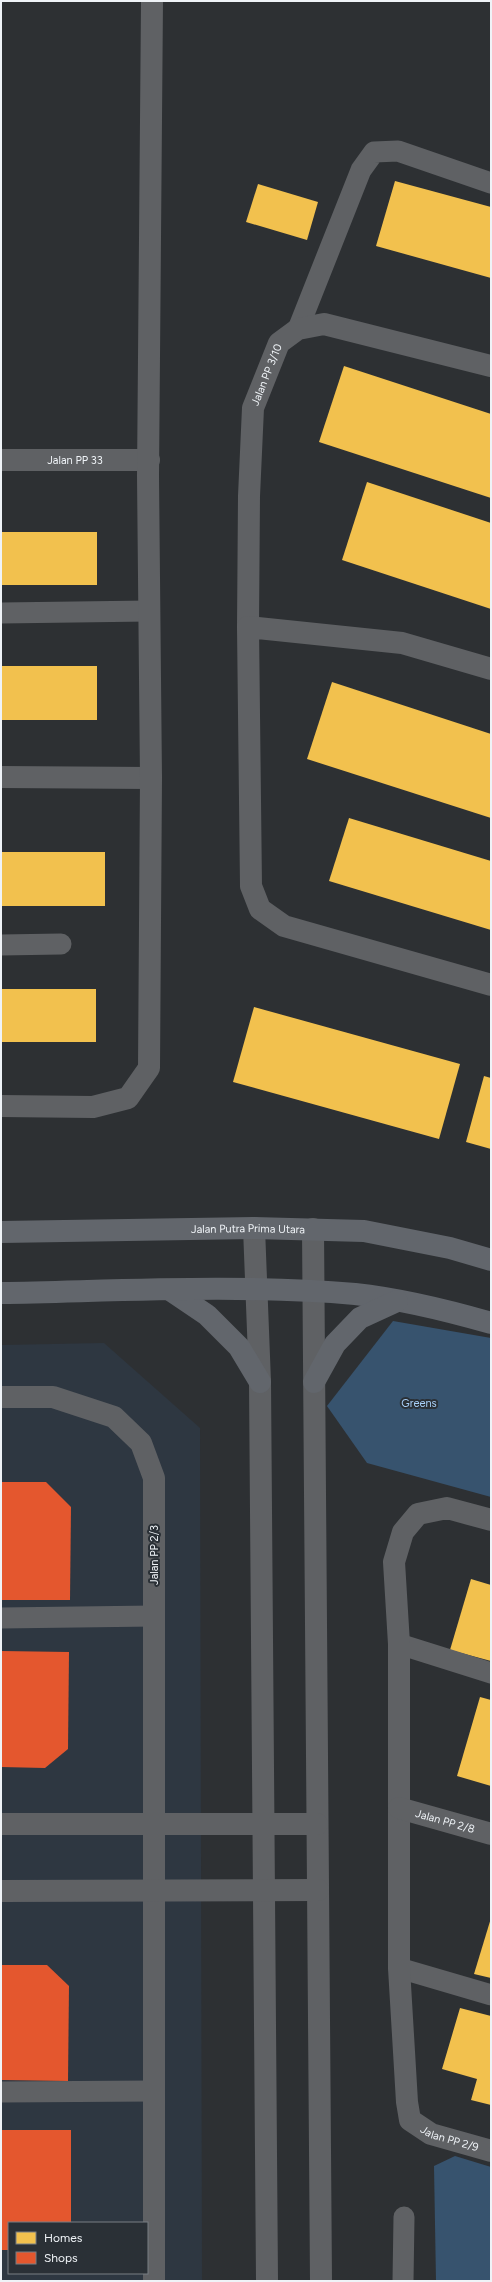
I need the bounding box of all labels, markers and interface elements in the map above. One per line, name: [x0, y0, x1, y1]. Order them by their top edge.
street label: Jalan PP 3/10: [249, 342, 285, 408]
street label: Jalan PP 33: [47, 454, 103, 467]
street label: Jalan Putra Prima Utara: [191, 1222, 305, 1236]
park label: Greens: [401, 1397, 437, 1410]
street label: Jalan PP 2/3: [148, 1525, 161, 1585]
street label: Jalan PP 2/8: [414, 1807, 476, 1836]
street label: Jalan PP 2/9: [418, 2123, 480, 2154]
legend: [8, 2222, 148, 2274]
text: Homes: [44, 2231, 83, 2245]
text: Shops: [44, 2251, 78, 2265]

